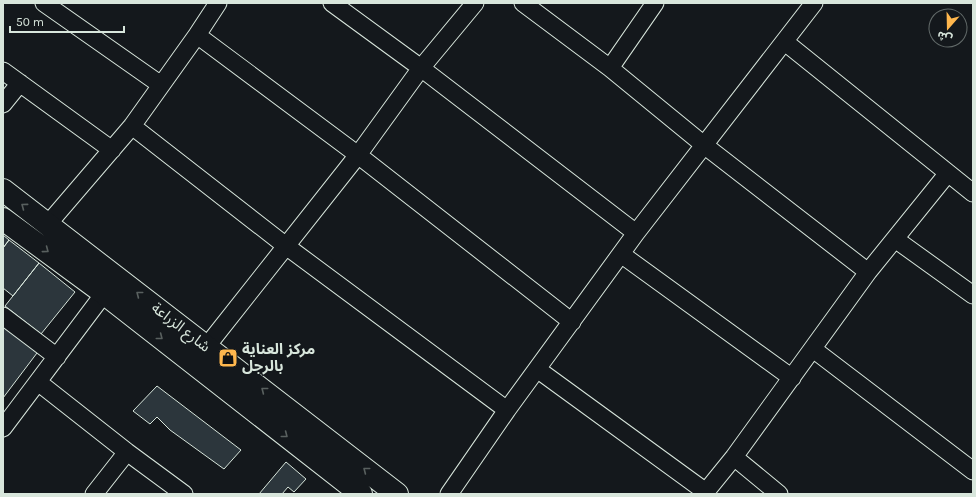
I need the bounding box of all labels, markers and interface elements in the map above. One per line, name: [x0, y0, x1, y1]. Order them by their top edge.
scale bar: [10, 8, 124, 34]
north arrow: [928, 8, 968, 48]
text: 50 m: [16, 15, 44, 29]
text: ش: [935, 28, 954, 46]
one-way arrow: [22, 204, 29, 211]
one-way arrow: [41, 246, 48, 253]
one-way arrow: [136, 291, 143, 298]
street label: شارع الزراعة: [146, 298, 214, 358]
one-way arrow: [156, 333, 163, 340]
place label: مركز العناية بالرجل: [242, 340, 315, 375]
shop icon: مركز العناية بالرجل: [217, 347, 239, 369]
one-way arrow: [261, 388, 268, 395]
one-way arrow: [280, 430, 287, 437]
one-way arrow: [364, 468, 371, 475]

